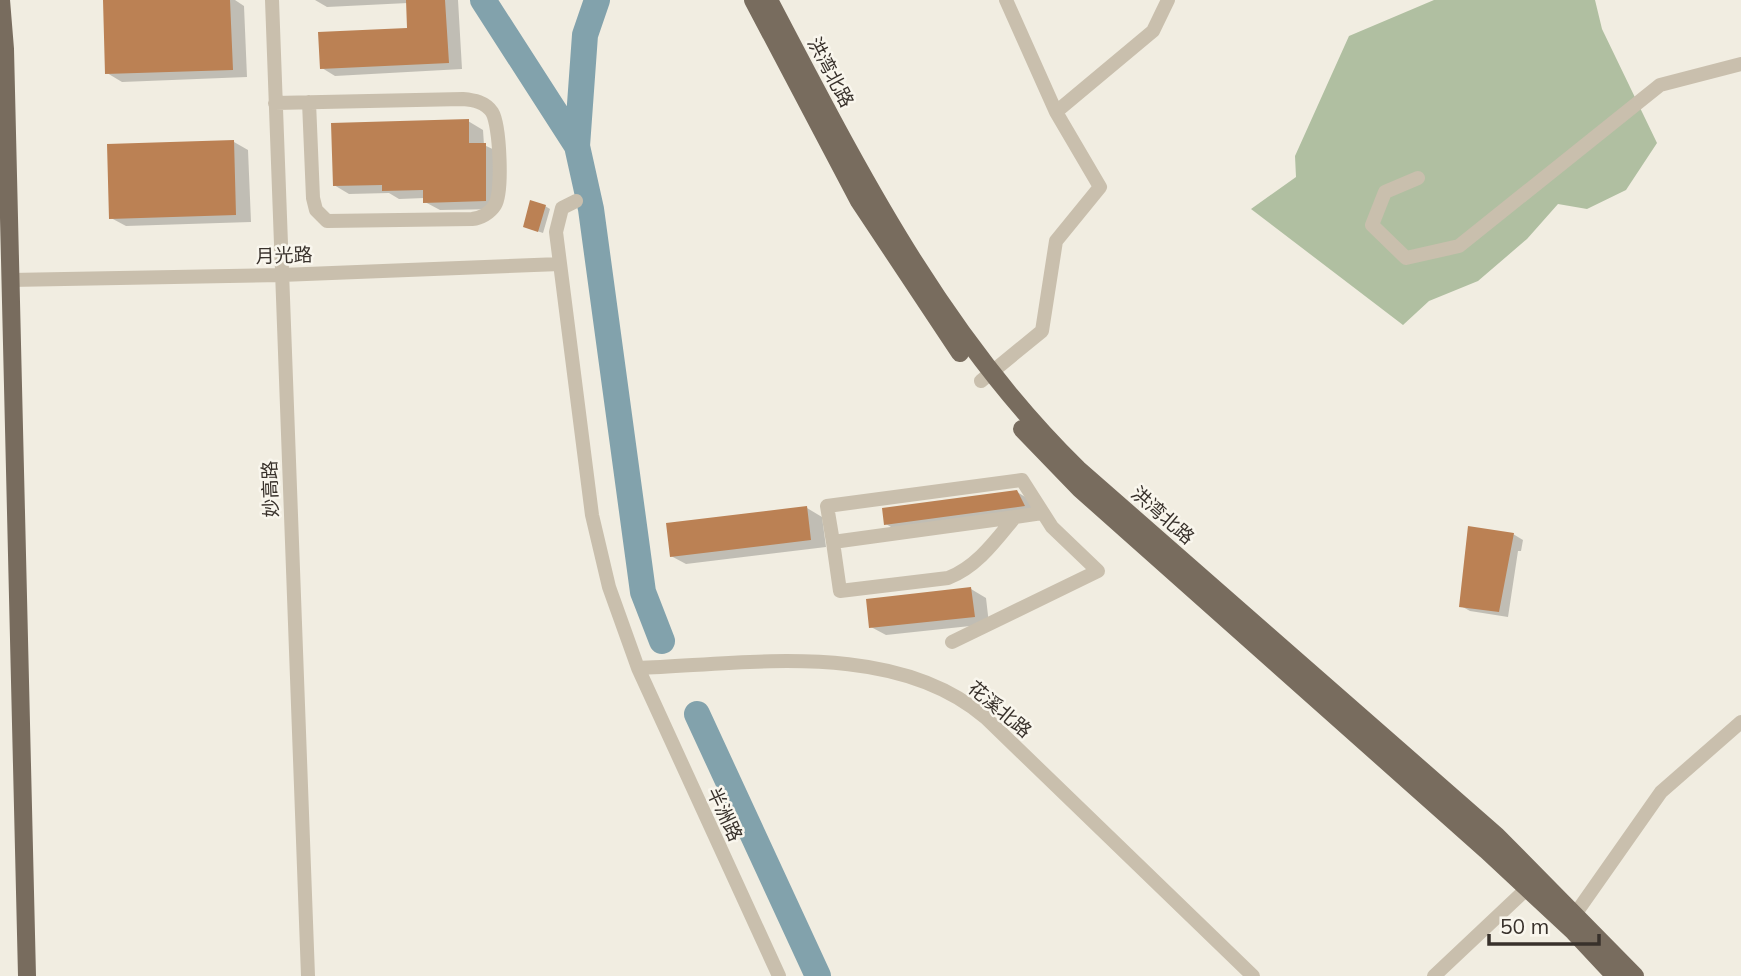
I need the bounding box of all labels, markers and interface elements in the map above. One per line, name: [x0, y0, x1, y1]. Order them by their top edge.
street label: 洪湾北路: [803, 33, 859, 111]
street label: 月光路: [255, 242, 313, 268]
street label: 妙高路: [257, 460, 283, 518]
street label: 洪湾北路: [1126, 481, 1200, 549]
street label: 花溪北路: [963, 675, 1037, 743]
street label: 半洲路: [702, 783, 748, 845]
scale bar: [1489, 902, 1599, 946]
text: 50 m: [1500, 913, 1549, 939]

